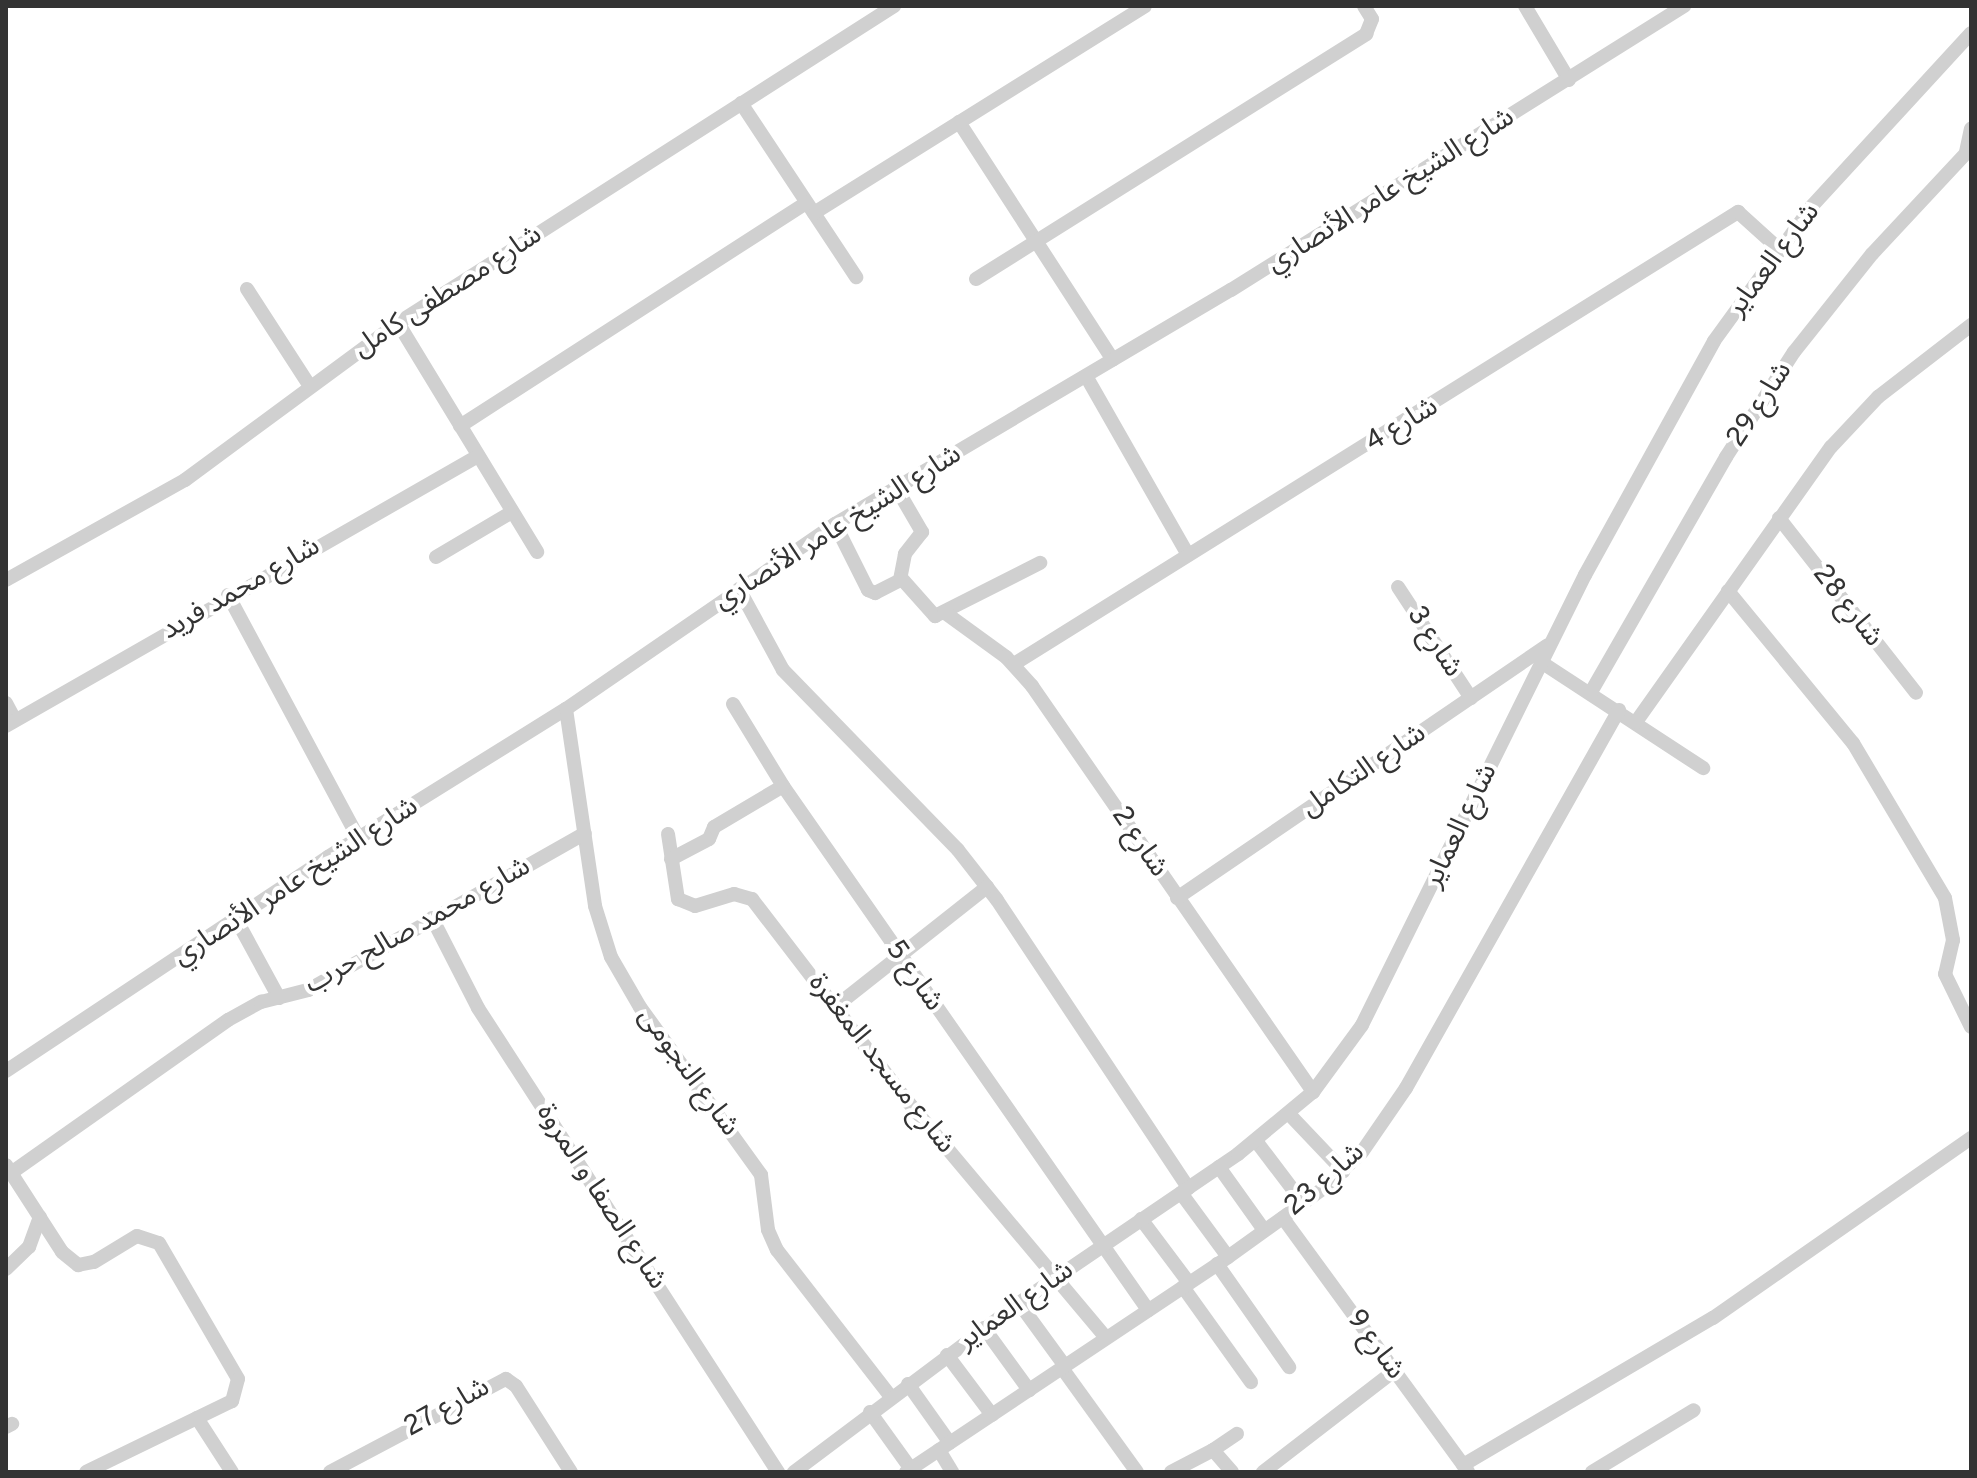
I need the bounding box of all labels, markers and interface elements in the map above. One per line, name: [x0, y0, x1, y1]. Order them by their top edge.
street label: شارع الشيخ عامر الأنصاري: [1261, 101, 1521, 281]
street label: شارع العماير: [1720, 197, 1828, 323]
street label: شارع مصطفى كامل: [347, 218, 549, 366]
street label: شارع 29: [1720, 356, 1800, 454]
street label: شارع 4: [1360, 390, 1444, 460]
street label: شارع الشيخ عامر الأنصاري: [708, 438, 968, 618]
street label: شارع محمد فريد: [156, 530, 326, 648]
street label: شارع 28: [1804, 558, 1890, 654]
street label: شارع 3: [1399, 600, 1469, 684]
street label: شارع التكامل: [1295, 717, 1433, 825]
street label: شارع العماير: [1417, 759, 1505, 893]
street label: شارع الشيخ عامر الأنصاري: [167, 790, 425, 974]
street label: شارع 2: [1103, 800, 1175, 884]
street label: شارع محمد صالح حرب: [300, 850, 536, 1002]
street label: شارع 5: [878, 934, 950, 1018]
street label: شارع مسجد المغفرة: [800, 967, 962, 1161]
street label: شارع النجومى: [630, 1001, 746, 1143]
street label: شارع الصفا و المروة: [529, 1098, 673, 1296]
street label: شارع 23: [1278, 1136, 1372, 1224]
street label: شارع العماير: [952, 1254, 1080, 1358]
street label: شارع 9: [1339, 1304, 1411, 1386]
street label: شارع 27: [398, 1371, 496, 1445]

